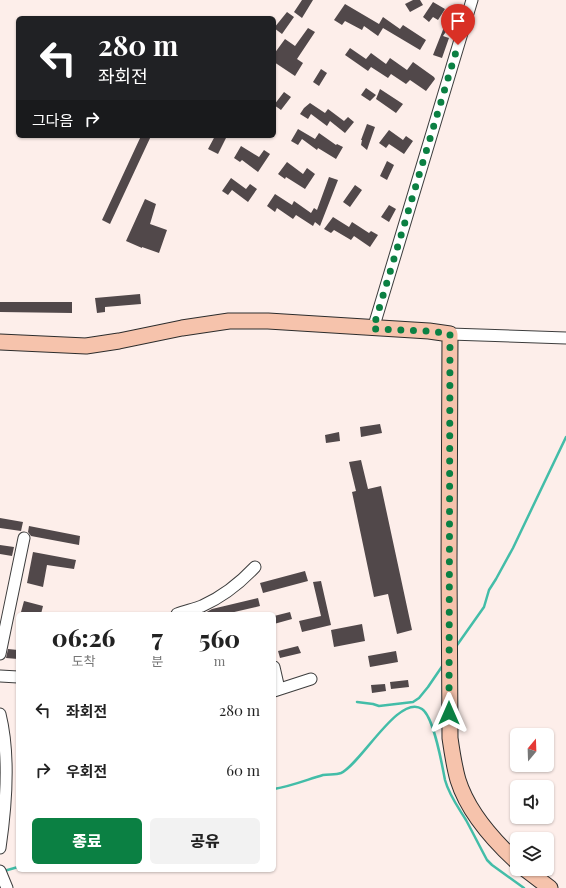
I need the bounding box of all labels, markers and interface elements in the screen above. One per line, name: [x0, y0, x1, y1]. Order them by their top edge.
pin: [441, 4, 475, 45]
icon: arrive: [447, 10, 469, 32]
text: 280 m: [98, 26, 178, 63]
icon: left: [32, 32, 84, 84]
text: 좌회전: [98, 64, 148, 88]
icon: right: [81, 108, 103, 130]
text: 그다음: [32, 110, 73, 130]
text: 06:26: [52, 621, 115, 653]
text: 7: [152, 621, 163, 653]
text: 560: [199, 622, 240, 654]
text: 도착: [72, 652, 96, 669]
text: 분: [151, 652, 163, 669]
text: m: [214, 652, 225, 669]
position arrow: [428, 692, 470, 734]
icon: left: [32, 699, 54, 721]
text: 280 m: [219, 700, 260, 720]
text: 좌회전: [66, 701, 107, 721]
north arrow: [510, 728, 554, 772]
map controls: [510, 728, 554, 876]
icon: right: [32, 759, 54, 781]
text: 60 m: [226, 760, 260, 780]
text: 우회전: [66, 761, 107, 781]
button: sound: [510, 780, 554, 824]
button: 종료: [32, 818, 142, 864]
button: 공유: [150, 818, 260, 864]
button: layers: [510, 832, 554, 876]

